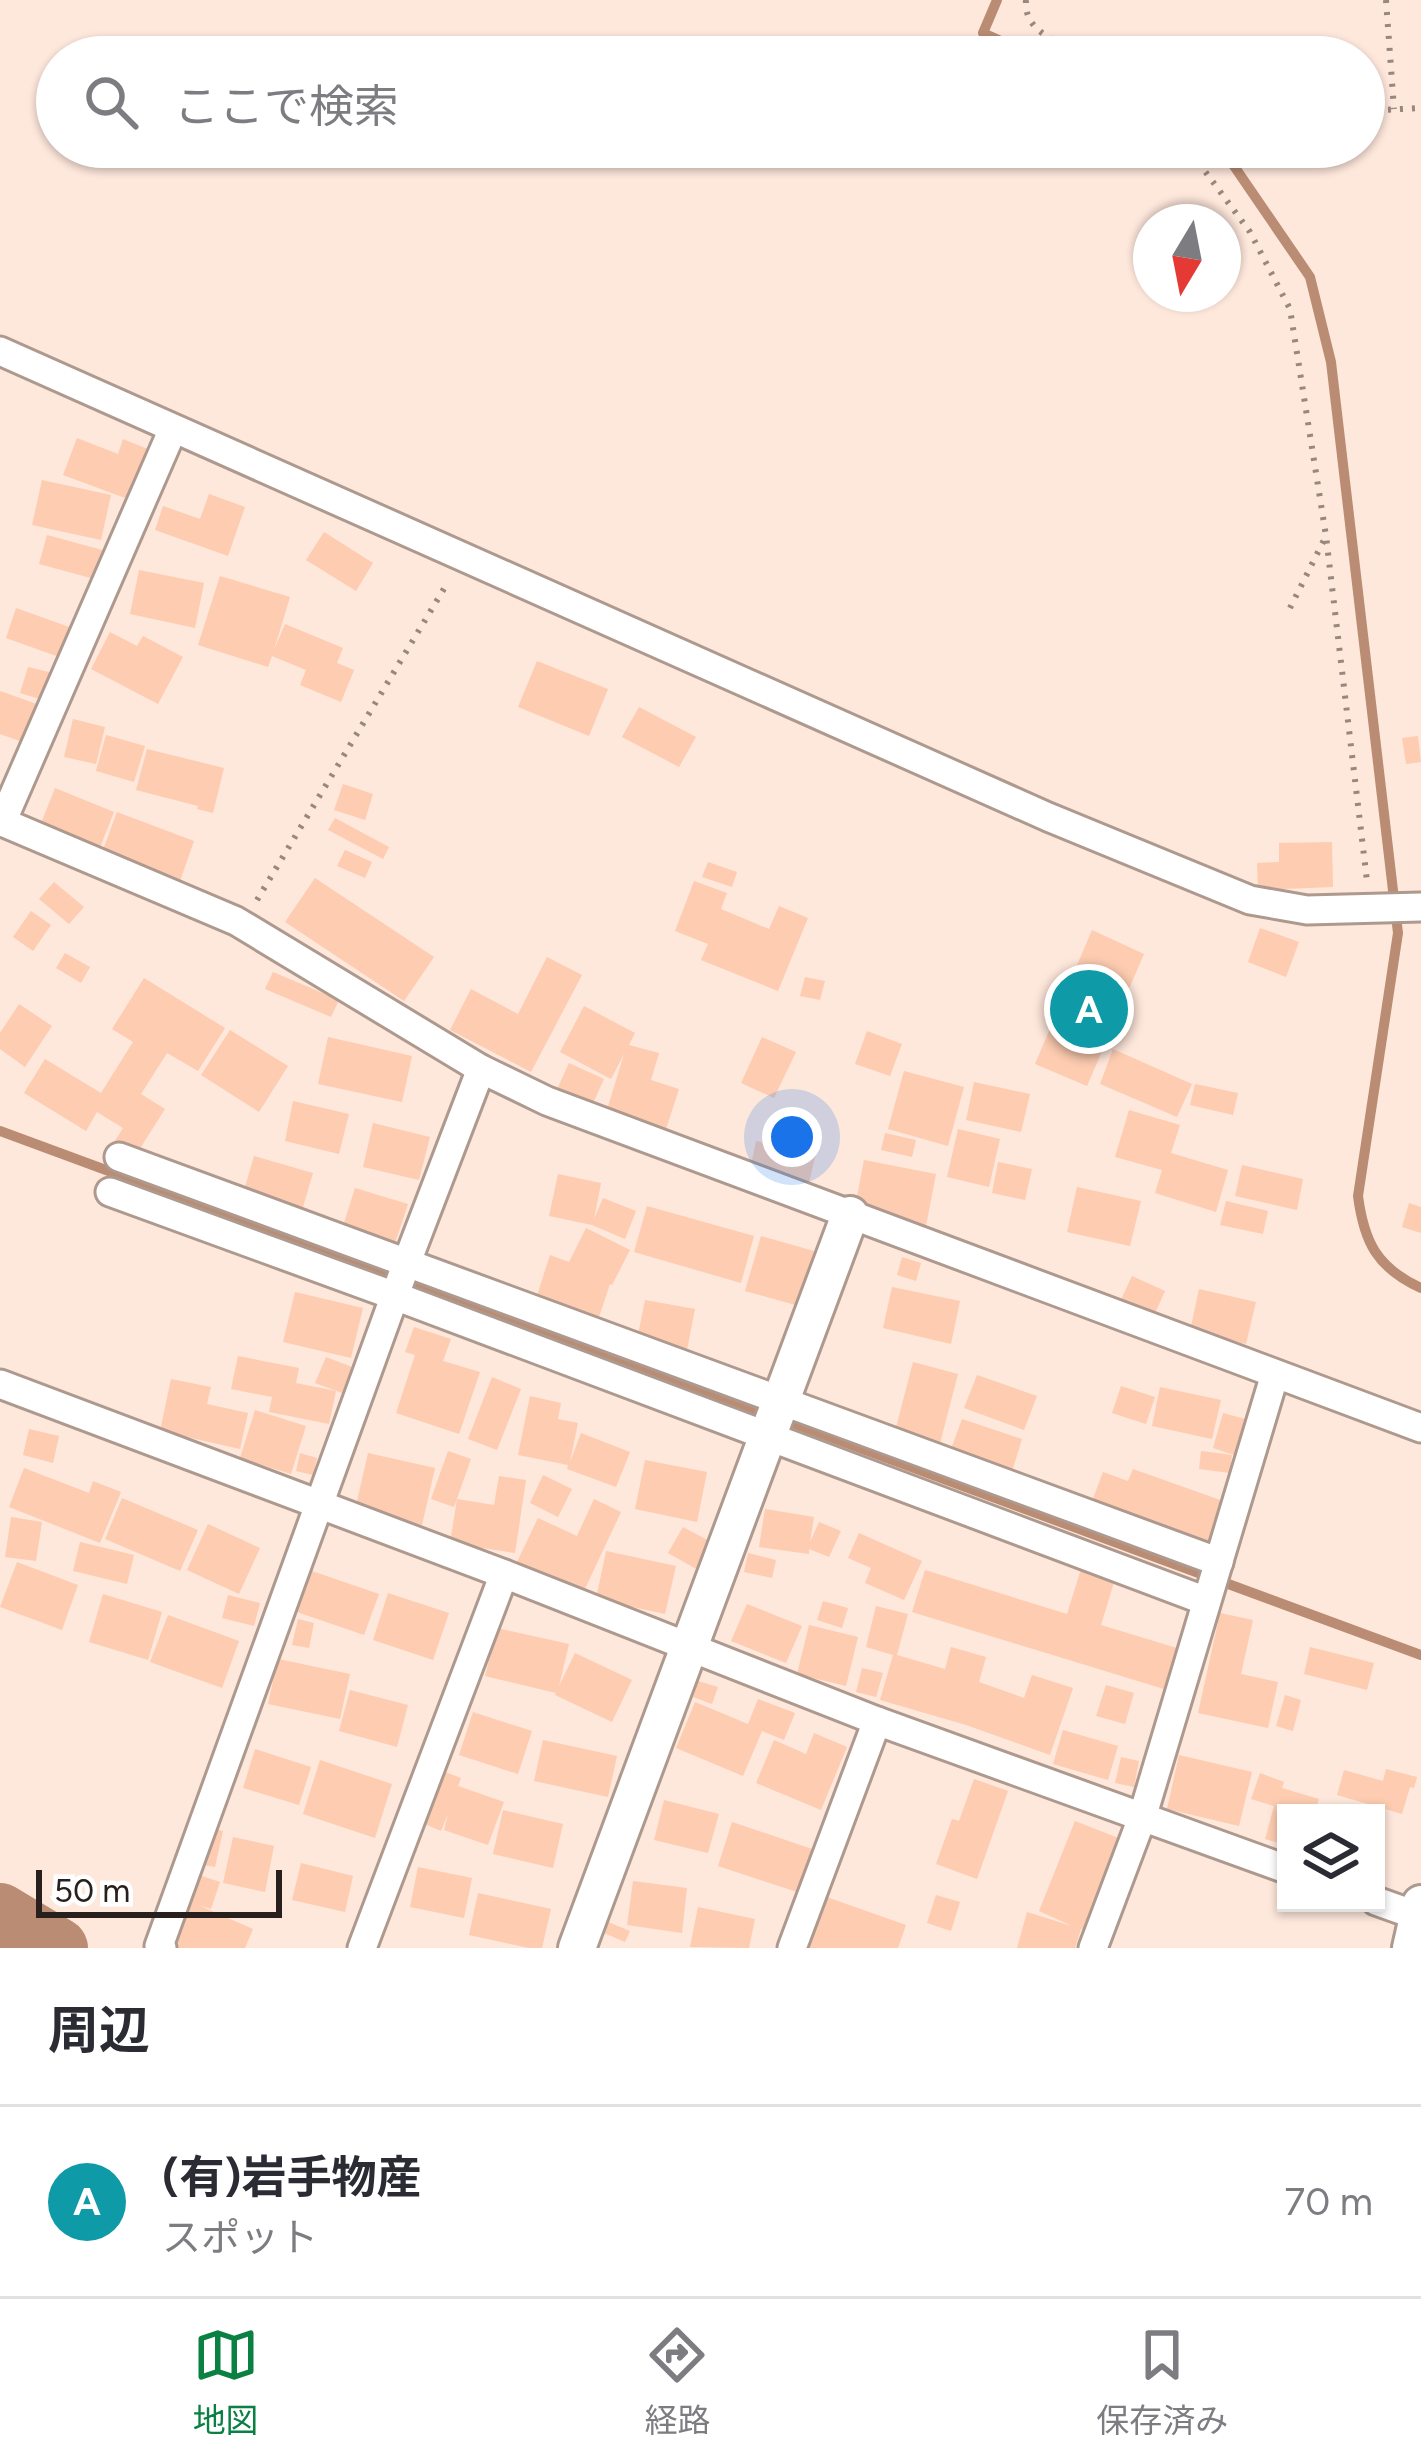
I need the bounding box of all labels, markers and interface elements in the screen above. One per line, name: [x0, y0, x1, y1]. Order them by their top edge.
search box: [36, 36, 1385, 168]
icon: search: [78, 69, 144, 135]
text: ここで検索: [174, 79, 399, 133]
north arrow: [1133, 204, 1241, 312]
pin: A: [1050, 964, 1128, 1054]
your location: [762, 1107, 822, 1167]
map controls: [1277, 1804, 1385, 1912]
button: layers: [1277, 1804, 1385, 1912]
scale bar: [36, 1864, 282, 1917]
text: 50 m: [54, 1871, 130, 1910]
text: 周辺: [48, 2000, 150, 2061]
text: (有)岩手物産: [162, 2150, 421, 2204]
text: A: [73, 2178, 101, 2225]
text: 70 m: [1284, 2178, 1373, 2225]
text: スポット: [162, 2214, 318, 2261]
tab: 地図: [193, 2322, 259, 2442]
tab: 経路: [644, 2322, 710, 2442]
tab: 保存済み: [1096, 2322, 1228, 2442]

